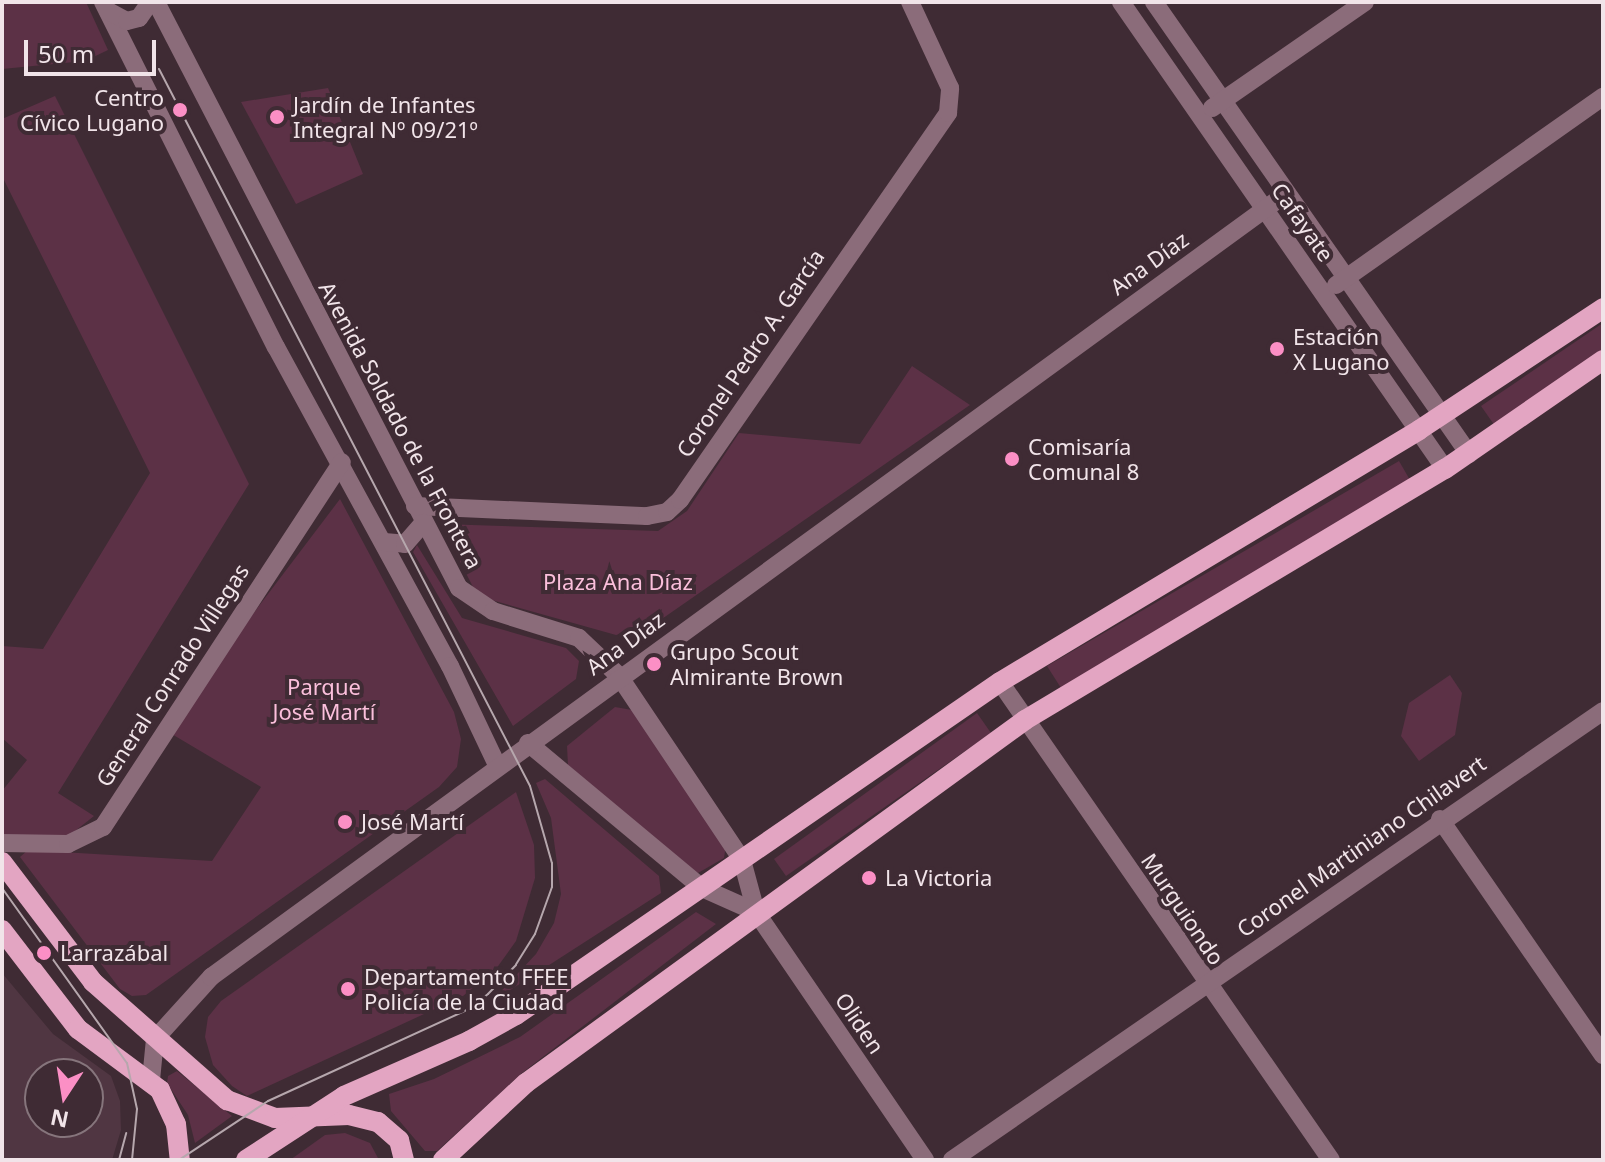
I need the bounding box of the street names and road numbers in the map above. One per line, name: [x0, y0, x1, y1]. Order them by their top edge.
street label: Cafayate: [1266, 178, 1340, 266]
street label: Ana Díaz: [1105, 226, 1193, 300]
street label: Coronel Pedro A. García: [671, 244, 829, 462]
street label: Avenida Soldado de la Frontera: [314, 277, 488, 573]
street label: General Conrado Villegas: [90, 559, 254, 791]
street label: Ana Díaz: [581, 606, 669, 680]
street label: Coronel Martiniano Chilavert: [1232, 750, 1490, 942]
street label: Murguiondo: [1136, 848, 1230, 970]
street label: Oliden: [830, 987, 890, 1059]

